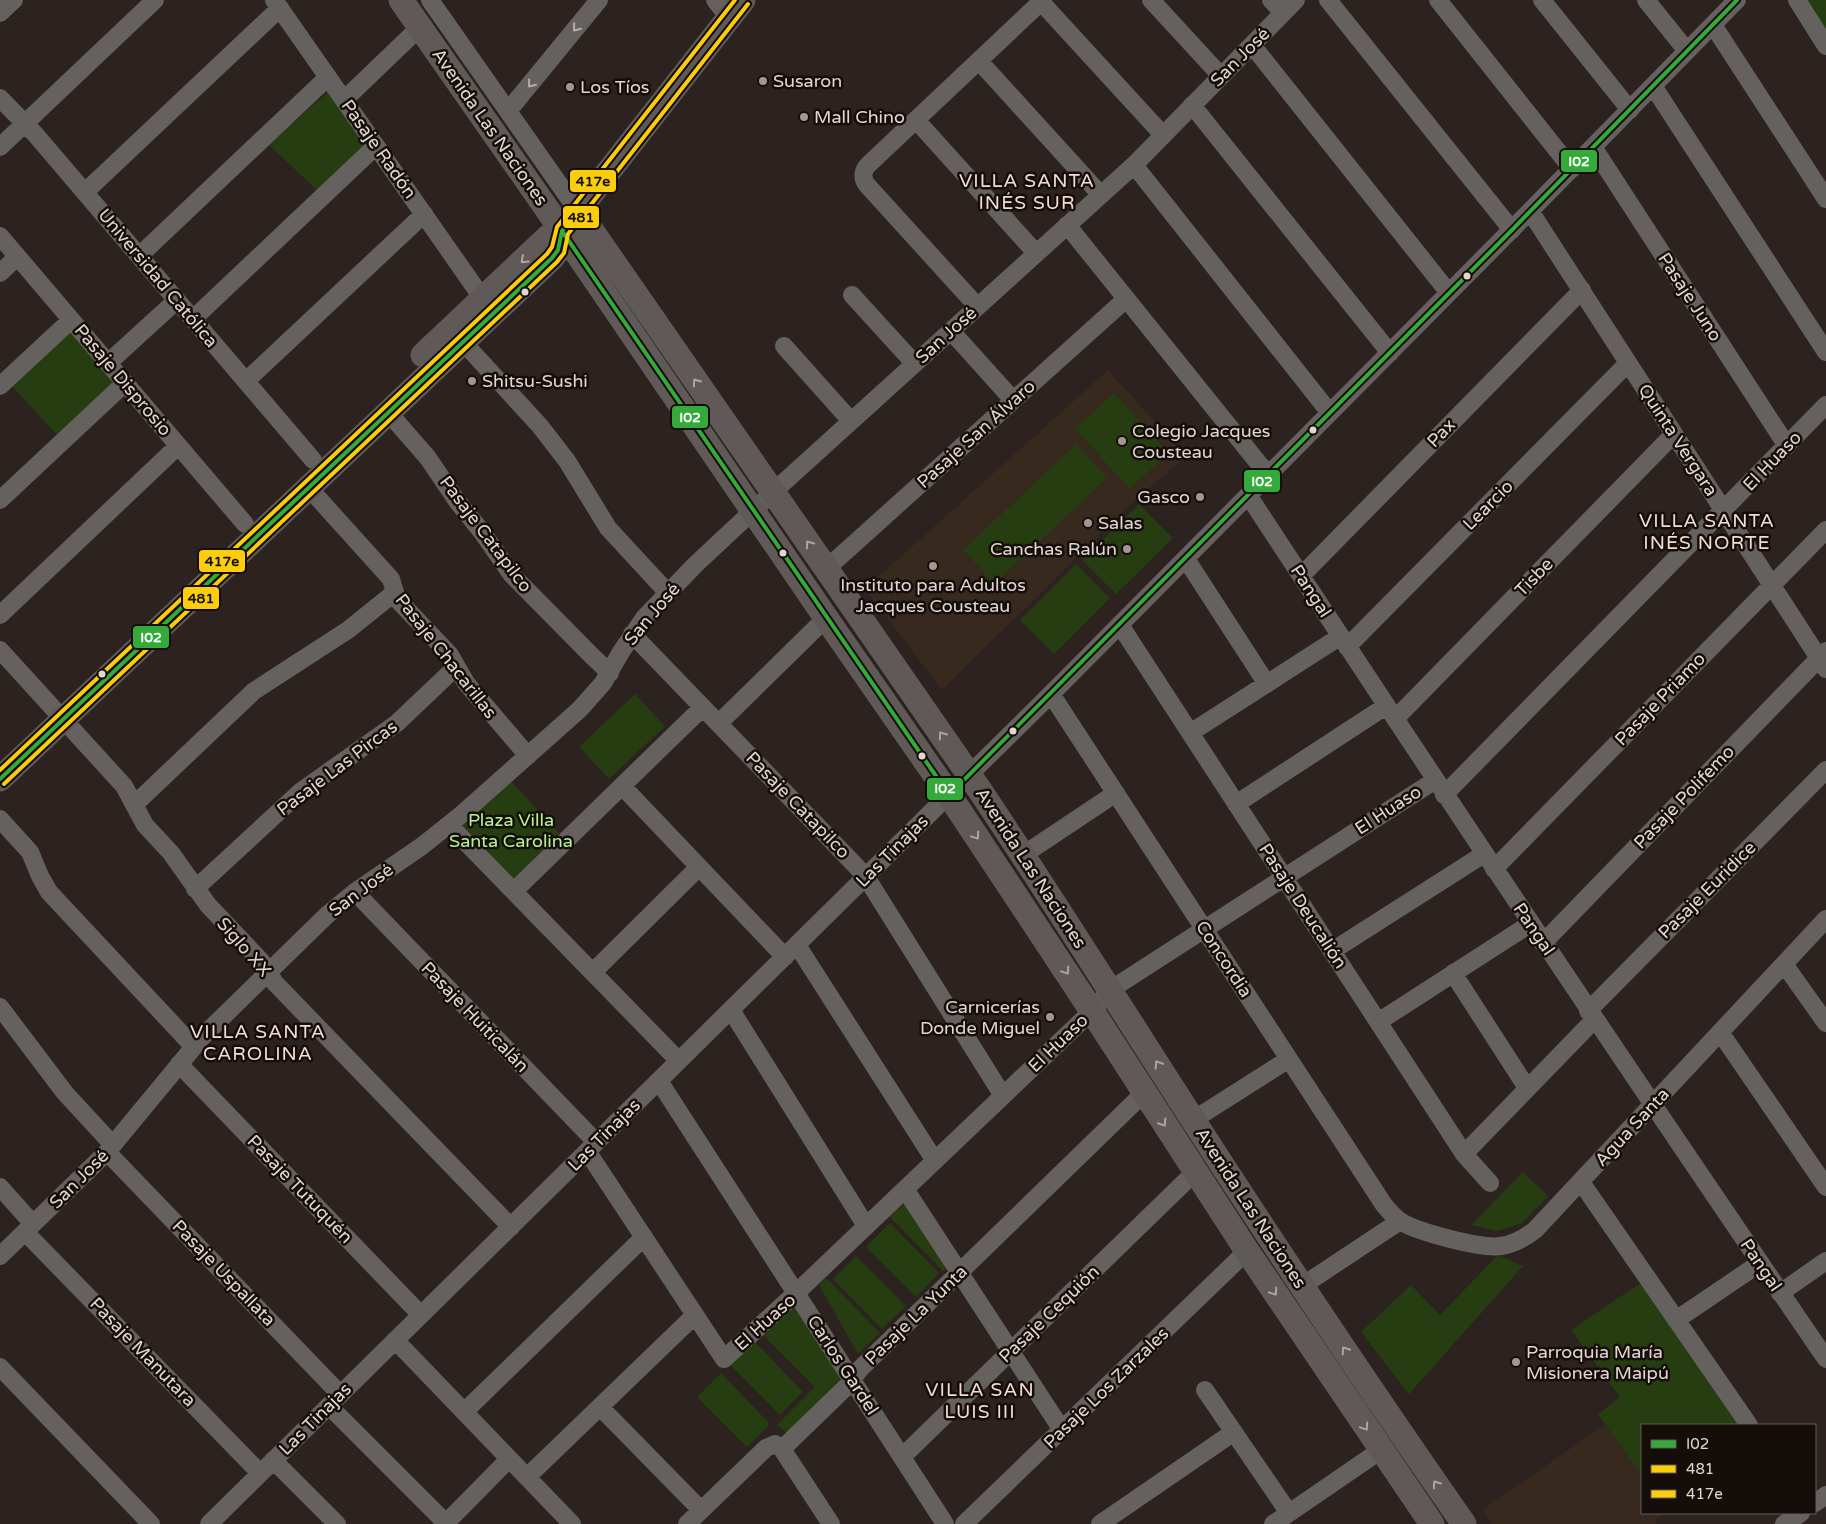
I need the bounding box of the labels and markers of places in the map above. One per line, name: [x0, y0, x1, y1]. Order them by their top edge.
place label: Susaron: [773, 70, 842, 92]
marker: Susaron: [757, 75, 769, 87]
place label: Los Tíos: [580, 76, 649, 98]
marker: Los Tíos: [564, 81, 576, 93]
place label: Mall Chino: [814, 106, 905, 128]
marker: Mall Chino: [798, 111, 810, 123]
unlabelled marker: [1462, 271, 1472, 281]
unlabelled marker: [520, 287, 530, 297]
place label: Shitsu-Sushi: [482, 370, 588, 392]
marker: Shitsu-Sushi: [466, 375, 478, 387]
place label: Colegio Jacques Cousteau: [1132, 420, 1270, 463]
unlabelled marker: [1308, 425, 1318, 435]
marker: Colegio Jacques Cousteau: [1116, 435, 1128, 447]
place label: Gasco: [1137, 486, 1190, 508]
marker: Gasco: [1194, 491, 1206, 503]
place label: Salas: [1098, 512, 1142, 534]
marker: Salas: [1082, 517, 1094, 529]
place label: Canchas Ralún: [990, 538, 1117, 560]
marker: Canchas Ralún: [1121, 543, 1133, 555]
unlabelled marker: [778, 548, 788, 558]
marker: Instituto para Adultos Jacques Cousteau: [927, 560, 939, 572]
place label: Instituto para Adultos Jacques Cousteau: [840, 574, 1026, 617]
unlabelled marker: [97, 669, 107, 679]
unlabelled marker: [1008, 726, 1018, 736]
unlabelled marker: [917, 751, 927, 761]
place label: Carnicerías Donde Miguel: [920, 996, 1040, 1039]
marker: Carnicerías Donde Miguel: [1044, 1011, 1056, 1023]
place label: Parroquia María Misionera Maipú: [1526, 1341, 1669, 1384]
marker: Parroquia María Misionera Maipú: [1510, 1356, 1522, 1368]

